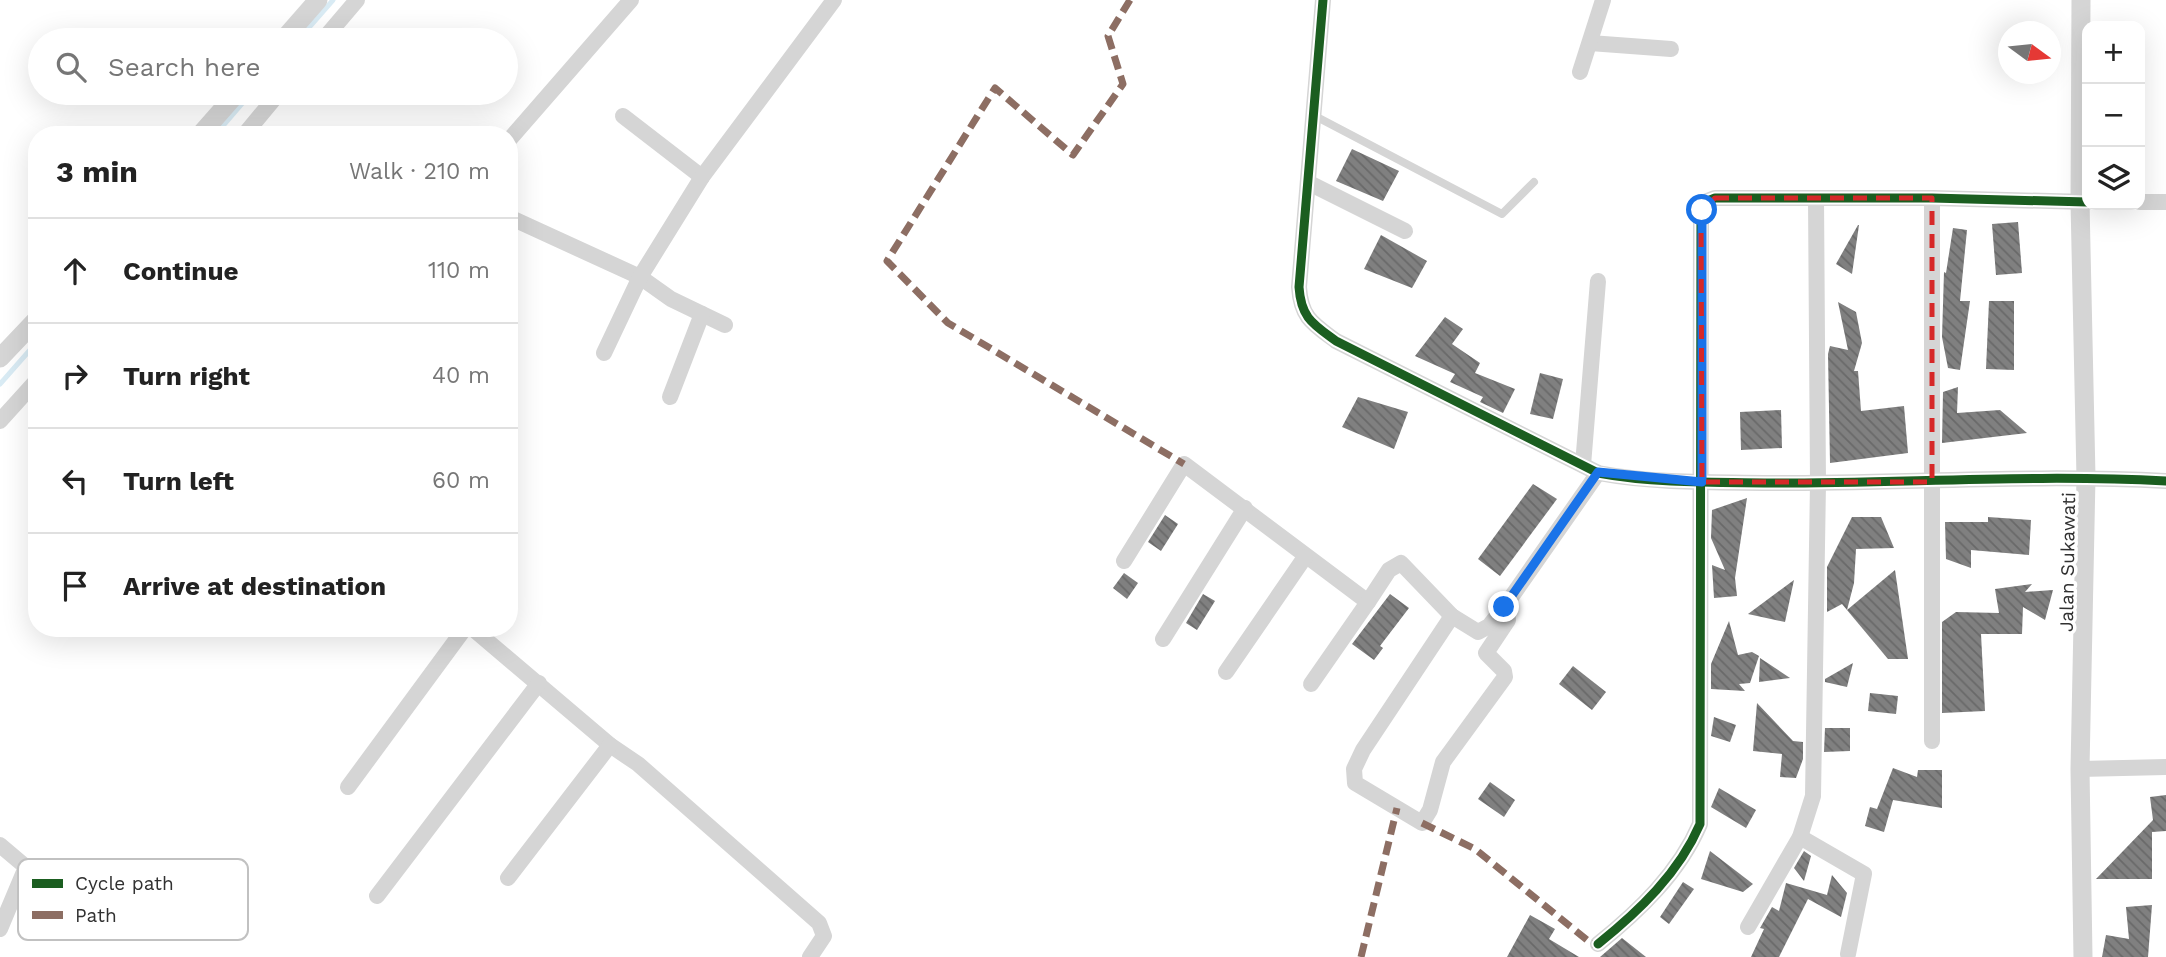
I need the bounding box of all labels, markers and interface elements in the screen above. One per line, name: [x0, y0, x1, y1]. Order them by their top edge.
north arrow: [1998, 21, 2061, 84]
map controls: [2082, 21, 2145, 210]
button: +: [2082, 21, 2145, 84]
search box: [28, 28, 518, 105]
icon: search: [52, 48, 90, 86]
text: Search here: [108, 52, 260, 82]
button: −: [2082, 84, 2145, 147]
button: layers: [2082, 147, 2145, 210]
text: 3 min: [56, 154, 138, 189]
text: Walk · 210 m: [349, 158, 490, 185]
route start: [1686, 194, 1717, 225]
icon: ahead: [56, 252, 94, 290]
text: Continue: [123, 256, 239, 286]
text: 110 m: [428, 257, 490, 284]
icon: right: [56, 357, 94, 395]
text: Turn right: [123, 361, 250, 391]
text: 40 m: [432, 362, 490, 389]
icon: left: [56, 462, 94, 500]
text: Turn left: [123, 466, 234, 496]
text: 60 m: [432, 467, 490, 494]
street label: Jalan Sukawati: [2055, 492, 2080, 632]
icon: arrive: [56, 567, 94, 605]
text: Arrive at destination: [123, 571, 386, 601]
route end: [1488, 591, 1519, 622]
legend: [18, 859, 248, 940]
text: Cycle path: [75, 872, 174, 895]
text: Path: [75, 904, 117, 927]

